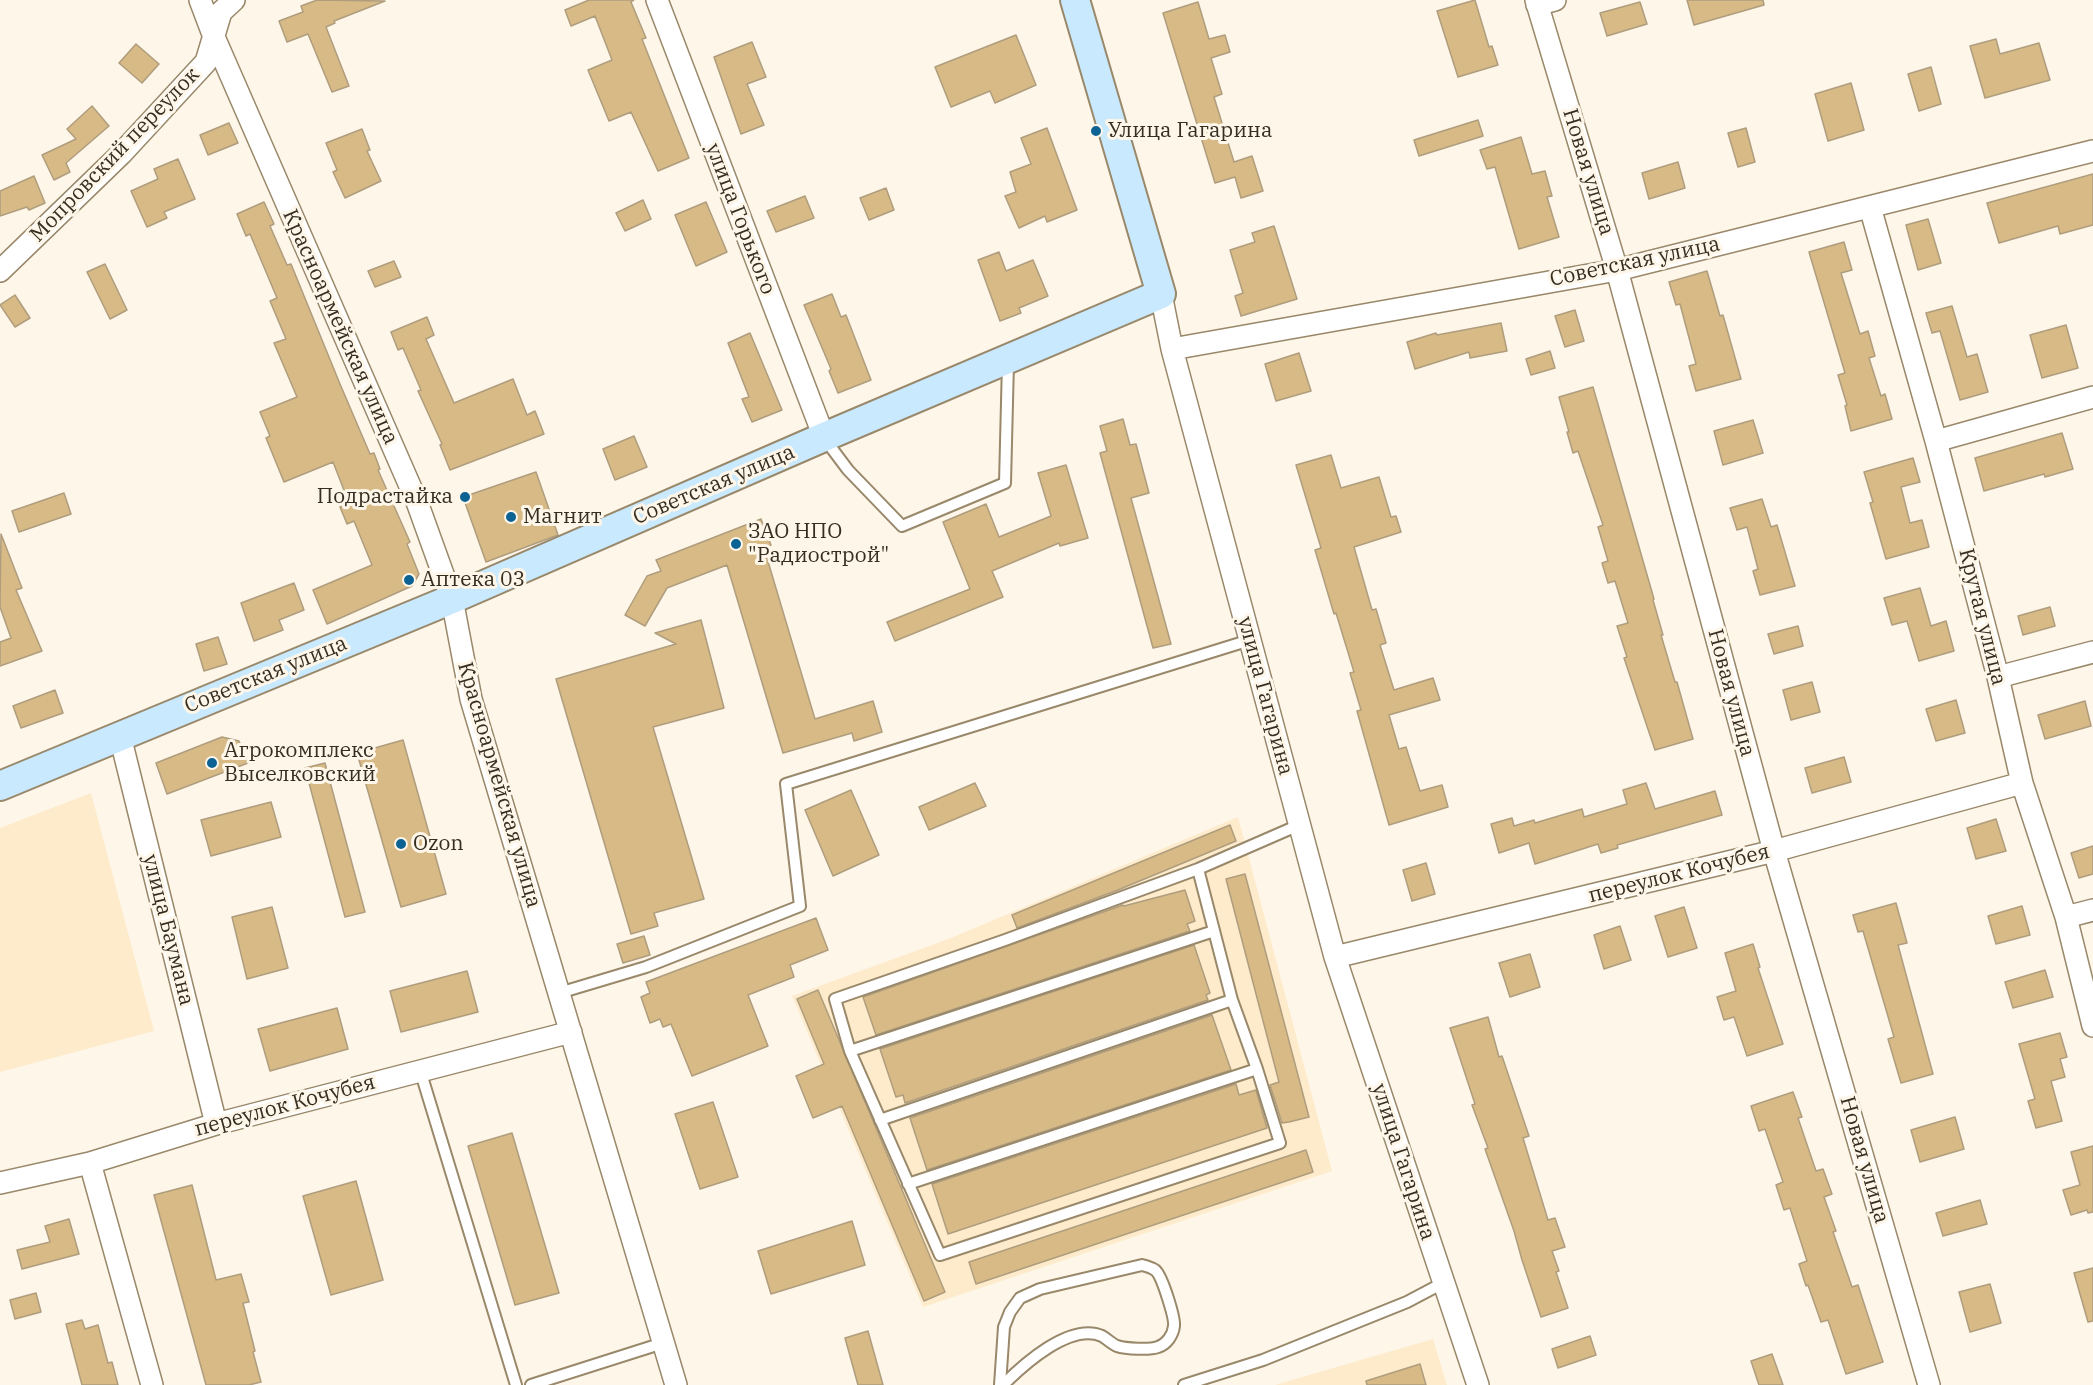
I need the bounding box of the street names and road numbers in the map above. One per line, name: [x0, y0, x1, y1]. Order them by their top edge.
street label: Мопровский переулок: [25, 63, 205, 247]
street label: Новая улица: [1557, 106, 1619, 238]
street label: улица Горького: [700, 140, 780, 298]
street label: Красноармейская улица: [277, 206, 403, 448]
street label: Советская улица: [1548, 232, 1722, 292]
street label: Советская улица: [629, 440, 799, 530]
street label: Крутая улица: [1953, 546, 2011, 688]
street label: улица Гагарина: [1232, 614, 1298, 778]
street label: Новая улица: [1702, 627, 1760, 759]
street label: Советская улица: [181, 631, 351, 719]
street label: Красноармейская улица: [452, 659, 546, 911]
street label: переулок Кочубея: [1586, 839, 1772, 909]
street label: улица Баумана: [137, 852, 199, 1008]
street label: переулок Кочубея: [192, 1070, 378, 1142]
street label: улица Гагарина: [1366, 1081, 1440, 1243]
street label: Новая улица: [1834, 1094, 1894, 1226]

